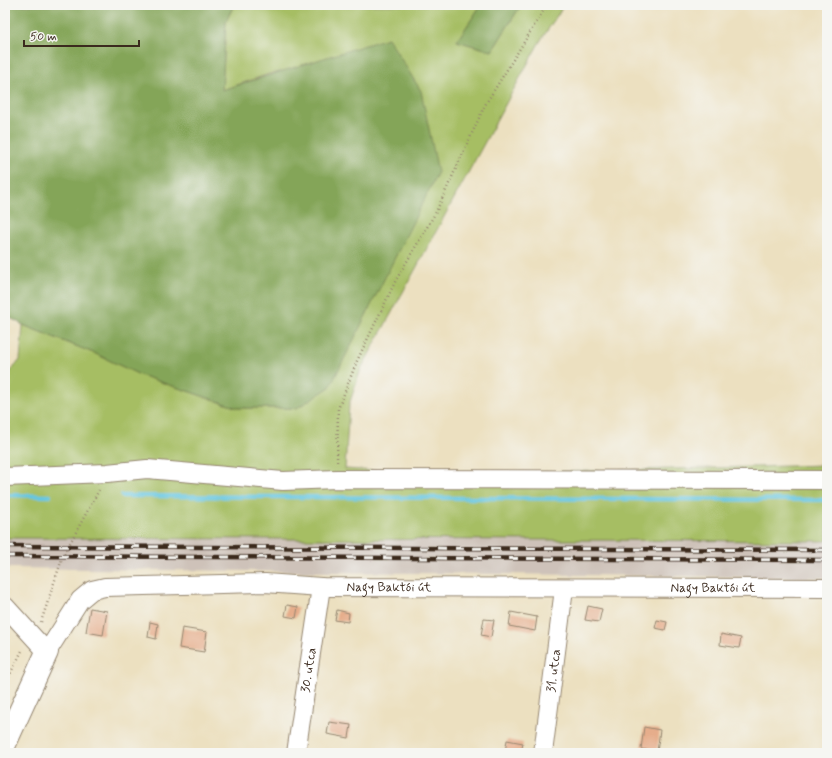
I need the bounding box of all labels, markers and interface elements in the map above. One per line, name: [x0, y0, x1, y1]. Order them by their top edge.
scale bar: [24, 22, 139, 48]
text: 50 m: [30, 29, 57, 45]
street label: Nagy Baktói út: [346, 579, 432, 598]
street label: Nagy Baktói út: [670, 579, 756, 598]
street label: 30. utca: [297, 646, 320, 694]
street label: 31. utca: [542, 648, 565, 693]

